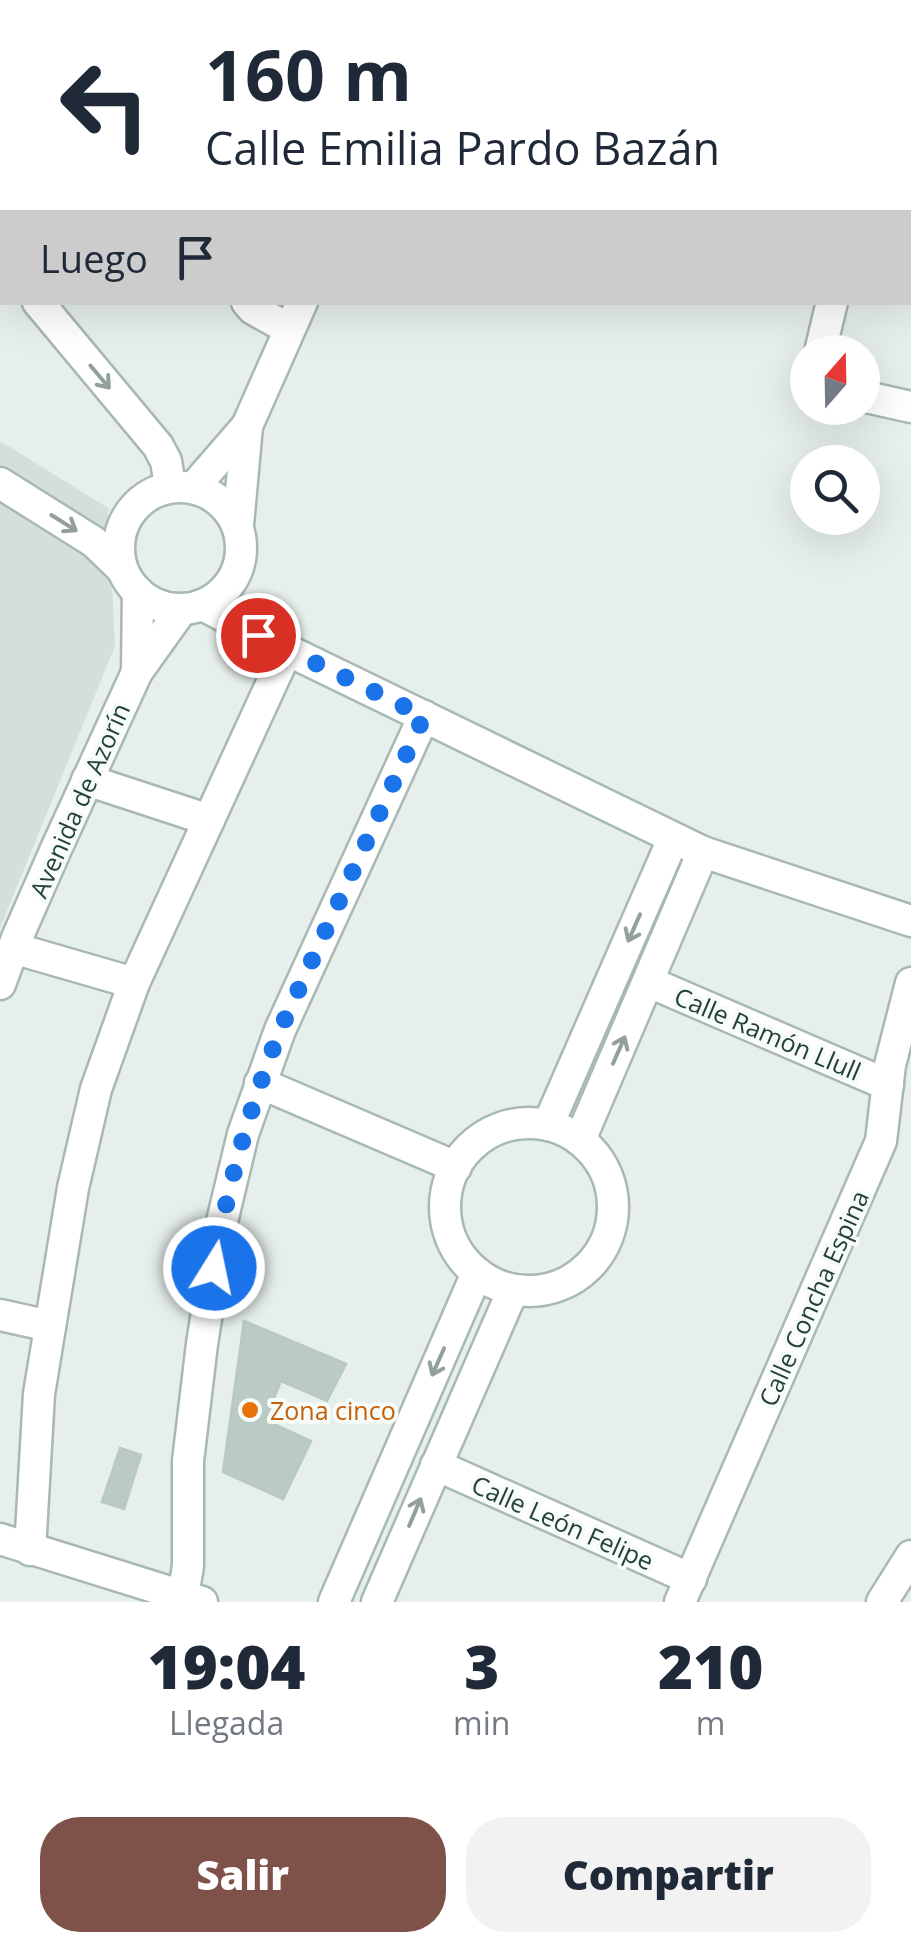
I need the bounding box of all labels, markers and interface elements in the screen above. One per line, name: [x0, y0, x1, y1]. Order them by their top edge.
text: 160 m: [205, 26, 412, 122]
icon: left: [40, 40, 170, 170]
text: Calle Emilia Pardo Bazán: [205, 117, 720, 178]
icon: arrive: [168, 230, 223, 285]
text: Luego: [40, 232, 148, 284]
north arrow: [790, 335, 880, 425]
map controls: [790, 335, 880, 535]
one-way arrow: [89, 364, 112, 389]
button: search: [790, 445, 880, 535]
one-way arrow: [49, 513, 77, 533]
pin: [216, 593, 301, 678]
icon: arrive: [231, 608, 286, 663]
street label: Avenida de Azorín: [21, 697, 137, 903]
one-way arrow: [624, 912, 642, 943]
street label: Calle Ramón Llull: [670, 978, 866, 1088]
one-way arrow: [611, 1035, 629, 1066]
street label: Calle Concha Espina: [750, 1185, 876, 1411]
position arrow: [162, 1216, 266, 1320]
one-way arrow: [428, 1346, 446, 1377]
place label: Zona cinco: [270, 1393, 396, 1427]
marker: Zona cinco: [239, 1399, 261, 1421]
street label: Calle León Felipe: [467, 1467, 659, 1577]
one-way arrow: [408, 1497, 426, 1528]
text: 19:04: [148, 1625, 306, 1707]
text: 3: [464, 1625, 499, 1707]
text: 210: [658, 1625, 763, 1707]
text: Llegada: [169, 1701, 284, 1744]
text: min: [453, 1701, 510, 1744]
text: m: [696, 1701, 725, 1744]
button: Salir: [40, 1817, 446, 1932]
button: Compartir: [466, 1817, 871, 1932]

